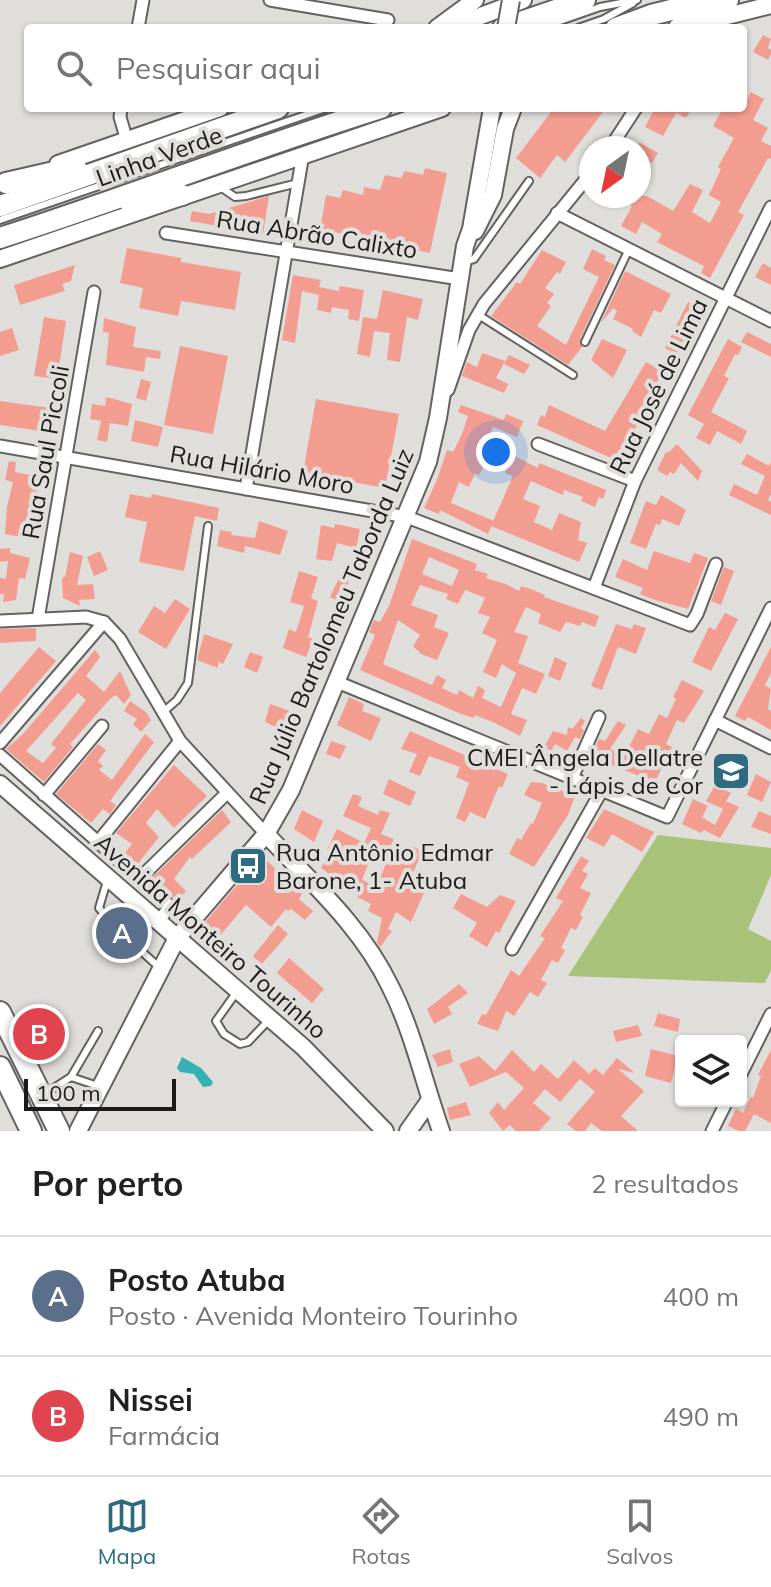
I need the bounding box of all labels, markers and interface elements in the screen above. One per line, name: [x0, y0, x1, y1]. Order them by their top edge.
search box: [24, 24, 747, 112]
icon: search: [52, 46, 96, 90]
text: Pesquisar aqui: [116, 49, 321, 87]
street label: Linha Verde: [92, 119, 226, 193]
north arrow: [579, 136, 651, 208]
street label: Rua Abrão Calixto: [214, 203, 420, 265]
street label: Rua José de Lima: [602, 293, 714, 479]
street label: Rua Saul Piccoli: [15, 363, 75, 541]
your location: [476, 432, 516, 472]
street label: Rua Hilário Moro: [168, 438, 356, 500]
street label: Rua Júlio Bartolomeu Taborda Luiz: [242, 444, 420, 808]
place label: CMEI Ângela Dellatre - Lápis de Cor: [467, 742, 703, 800]
school or university icon: CMEI Ângela Dellatre - Lápis de Cor: [710, 750, 752, 792]
street label: Avenida Monteiro Tourinho: [89, 827, 333, 1045]
place label: Rua Antônio Edmar Barone, 1- Atuba: [276, 837, 493, 895]
bus stop icon: Rua Antônio Edmar Barone, 1- Atuba: [227, 845, 269, 887]
pin: A: [96, 903, 148, 963]
pin: B: [13, 1004, 65, 1064]
map controls: [675, 1035, 747, 1107]
button: layers: [675, 1035, 747, 1107]
scale bar: [24, 1075, 176, 1111]
text: 100 m: [36, 1079, 101, 1107]
text: Por perto: [32, 1162, 183, 1205]
text: 2 resultados: [591, 1167, 739, 1200]
text: Posto Atuba: [108, 1261, 286, 1299]
text: A: [48, 1280, 68, 1313]
text: 400 m: [663, 1280, 739, 1313]
text: Posto · Avenida Monteiro Tourinho: [108, 1299, 518, 1332]
text: Nissei: [108, 1381, 193, 1419]
text: B: [49, 1400, 67, 1433]
text: 490 m: [663, 1400, 739, 1433]
text: Farmácia: [108, 1419, 220, 1452]
tab: Mapa: [98, 1494, 156, 1570]
tab: Rotas: [352, 1494, 411, 1570]
tab: Salvos: [606, 1494, 673, 1570]

